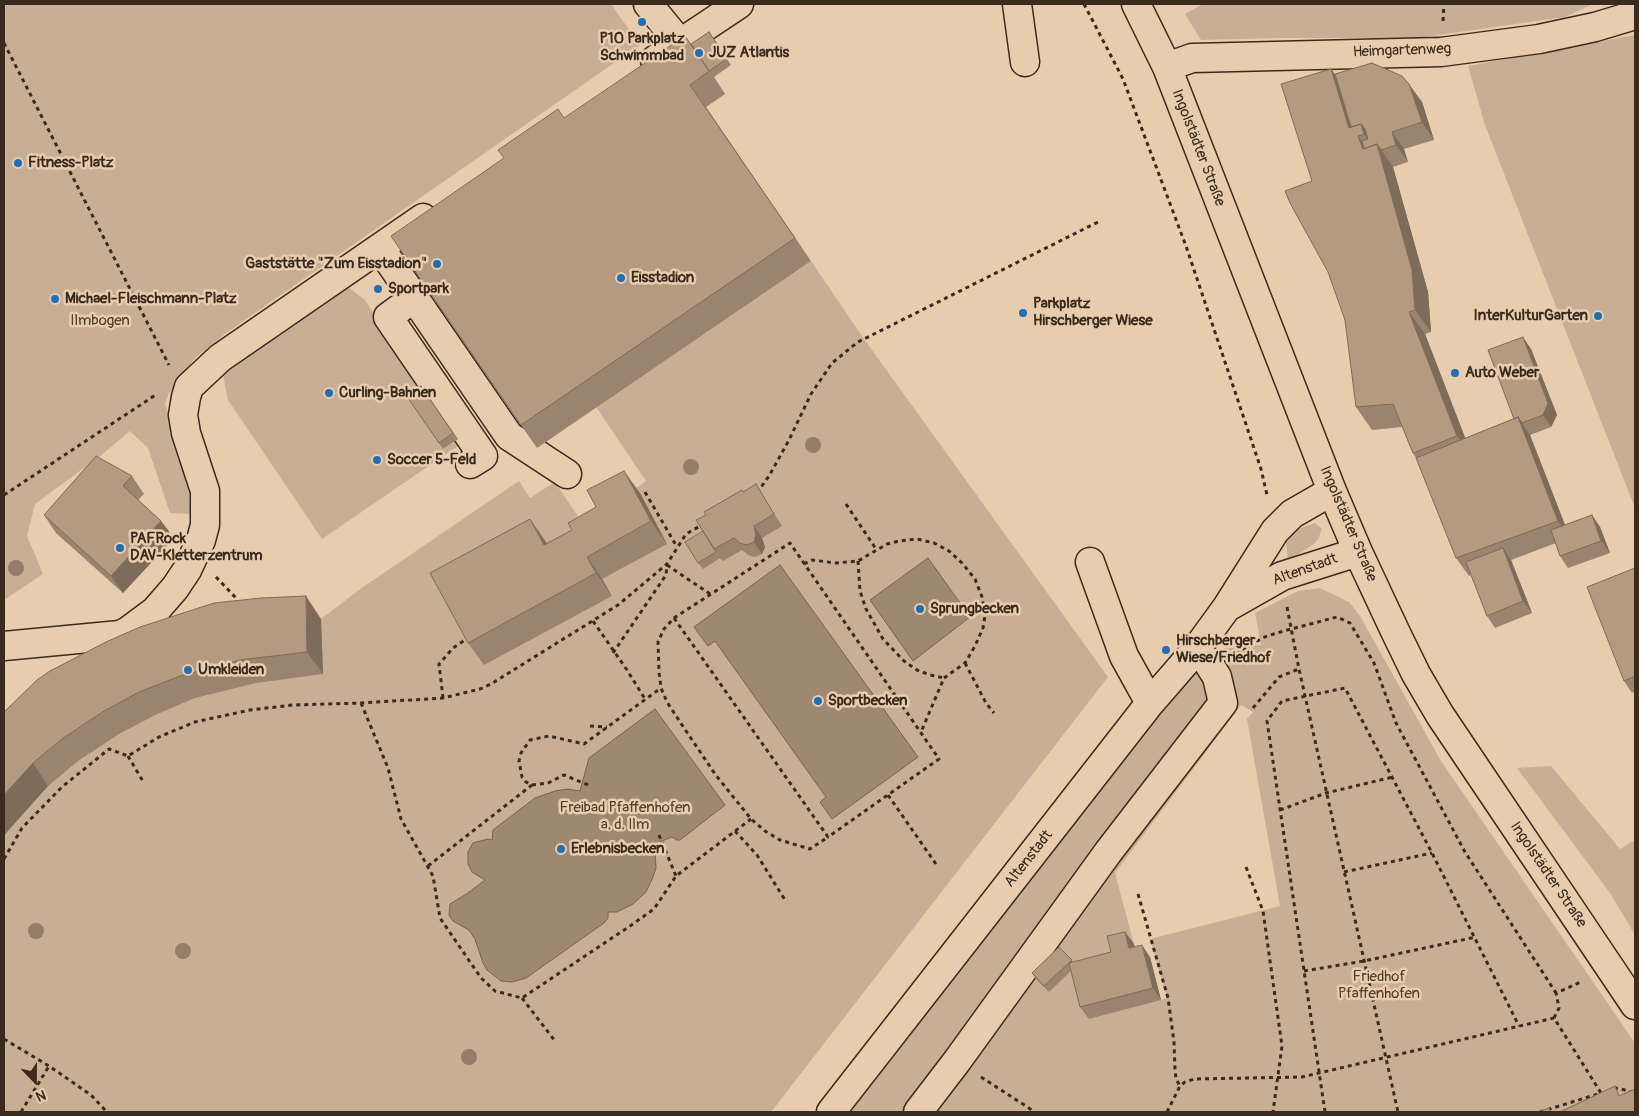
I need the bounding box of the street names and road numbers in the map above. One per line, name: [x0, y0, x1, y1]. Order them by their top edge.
street label: Heimgartenweg: [1352, 40, 1452, 62]
street label: Ingolstädter Straße: [1167, 87, 1229, 209]
street label: Ingolstädter Straße: [1316, 463, 1380, 585]
street label: Altenstadt: [1270, 550, 1340, 590]
street label: Ingolstädter Straße: [1506, 819, 1590, 931]
street label: Altenstadt: [1001, 827, 1057, 891]

